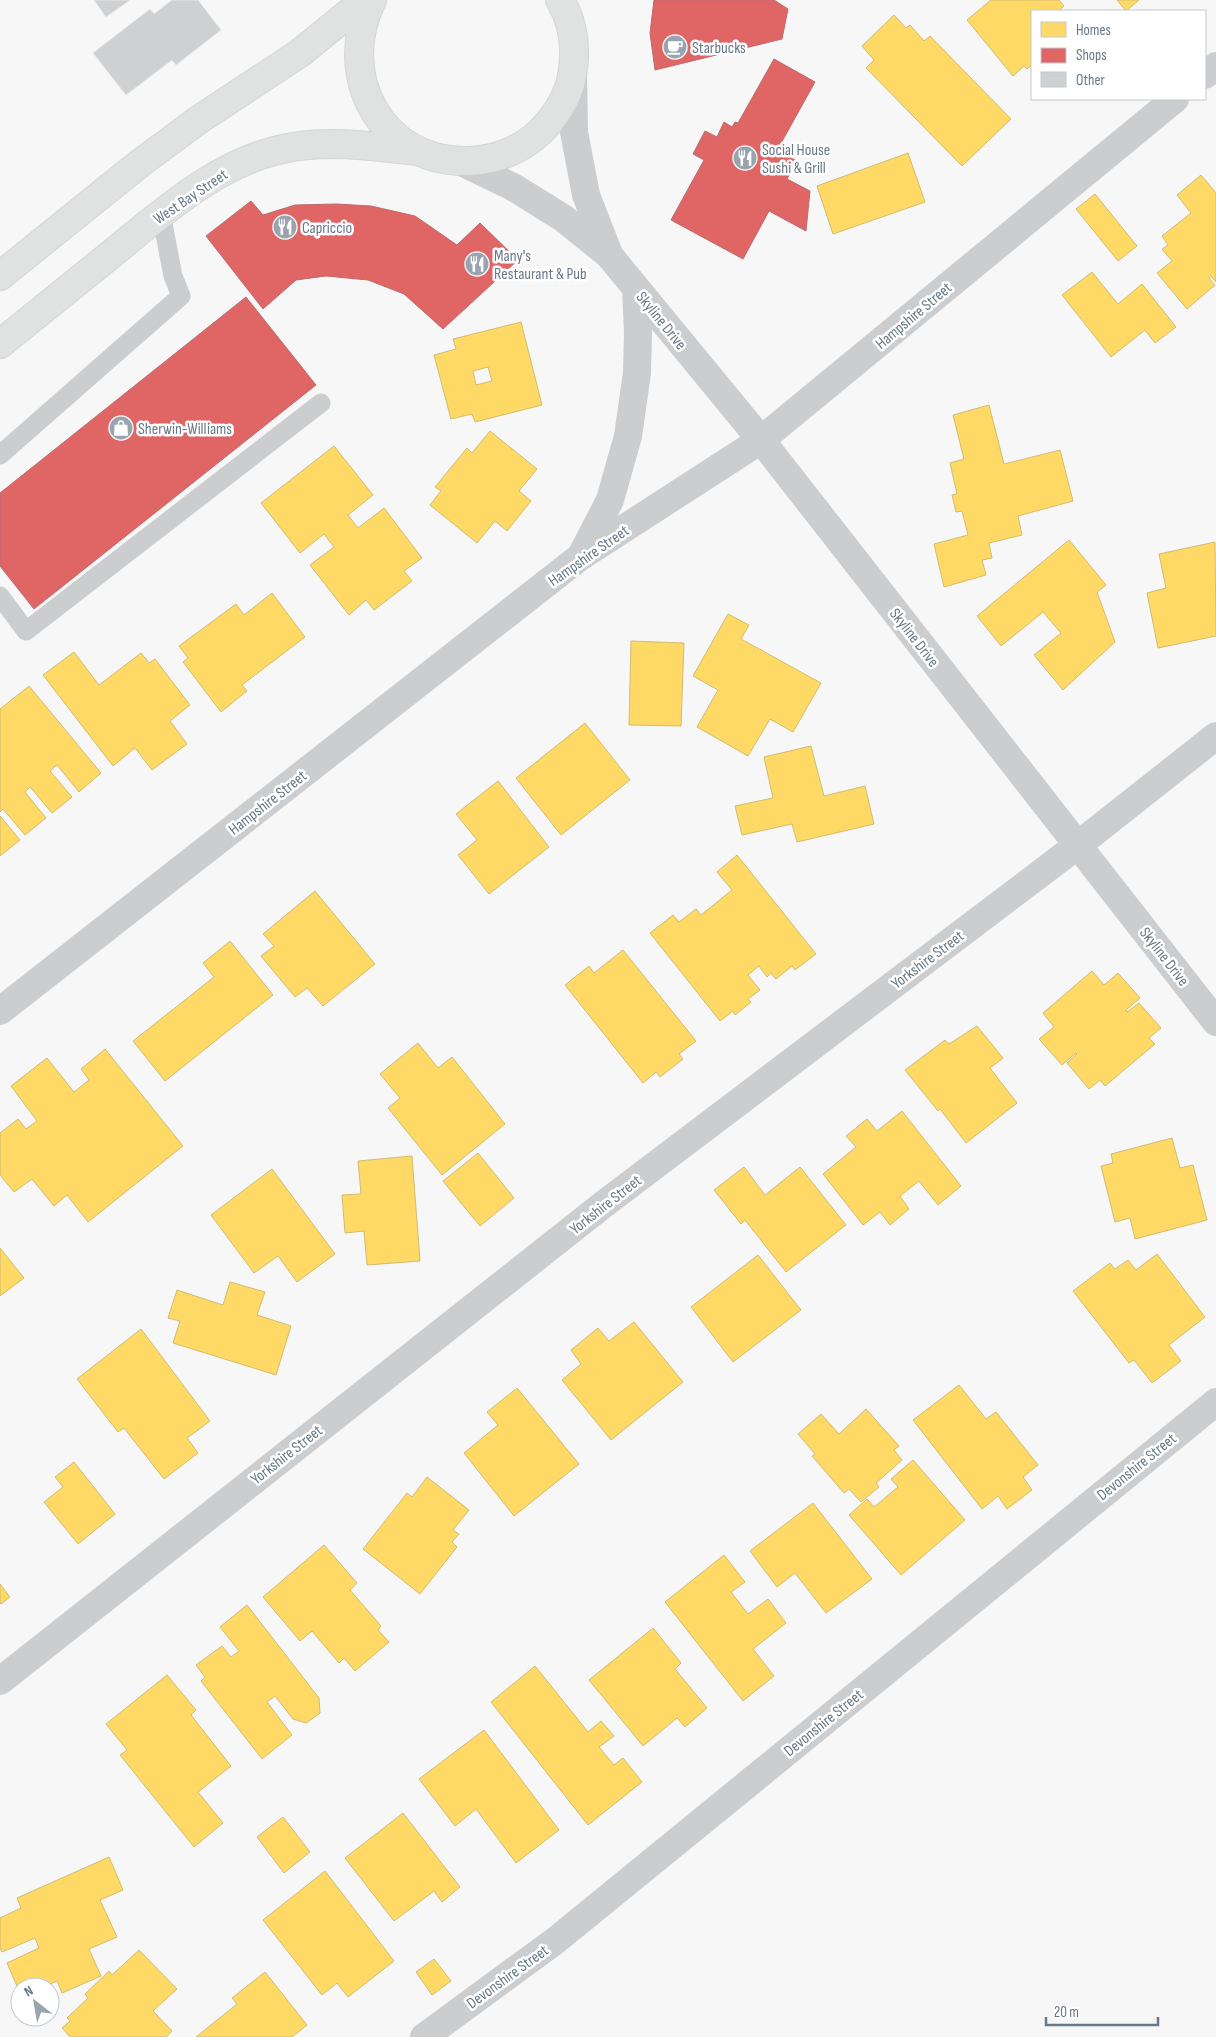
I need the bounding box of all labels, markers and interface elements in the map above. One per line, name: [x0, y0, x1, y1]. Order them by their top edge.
legend: [1031, 10, 1206, 100]
text: Homes: [1076, 21, 1111, 40]
cafe icon: Starbucks: [662, 34, 688, 60]
place label: Starbucks: [692, 39, 746, 58]
text: Shops: [1076, 46, 1107, 65]
text: Other: [1076, 71, 1105, 90]
place label: Social House Sushi & Grill: [762, 141, 830, 178]
restaurant icon: Social House Sushi & Grill: [732, 145, 758, 171]
street label: West Bay Street: [150, 165, 232, 229]
restaurant icon: Capriccio: [272, 214, 298, 240]
place label: Capriccio: [302, 219, 352, 238]
place label: Many's Restaurant & Pub: [494, 247, 587, 284]
restaurant icon: Many's Restaurant & Pub: [464, 251, 490, 277]
street label: Hampshire Street: [872, 279, 956, 354]
street label: Skyline Drive: [632, 288, 690, 354]
shop icon: Sherwin-Williams: [108, 415, 134, 441]
place label: Sherwin-Williams: [138, 420, 232, 439]
street label: Hampshire Street: [545, 521, 633, 591]
street label: Skyline Drive: [885, 605, 943, 671]
street label: Hampshire Street: [225, 767, 311, 840]
street label: Skyline Drive: [1135, 924, 1193, 990]
street label: Yorkshire Street: [888, 927, 968, 994]
street label: Yorkshire Street: [566, 1171, 646, 1239]
street label: Yorkshire Street: [247, 1421, 327, 1489]
street label: Devonshire Street: [1094, 1429, 1180, 1505]
street label: Devonshire Street: [781, 1685, 867, 1761]
street label: Devonshire Street: [463, 1941, 553, 2013]
north arrow: [10, 1977, 60, 2027]
text: N: [21, 1982, 36, 2000]
scale bar: [1046, 1994, 1158, 2026]
text: 20 m: [1054, 2003, 1079, 2022]

